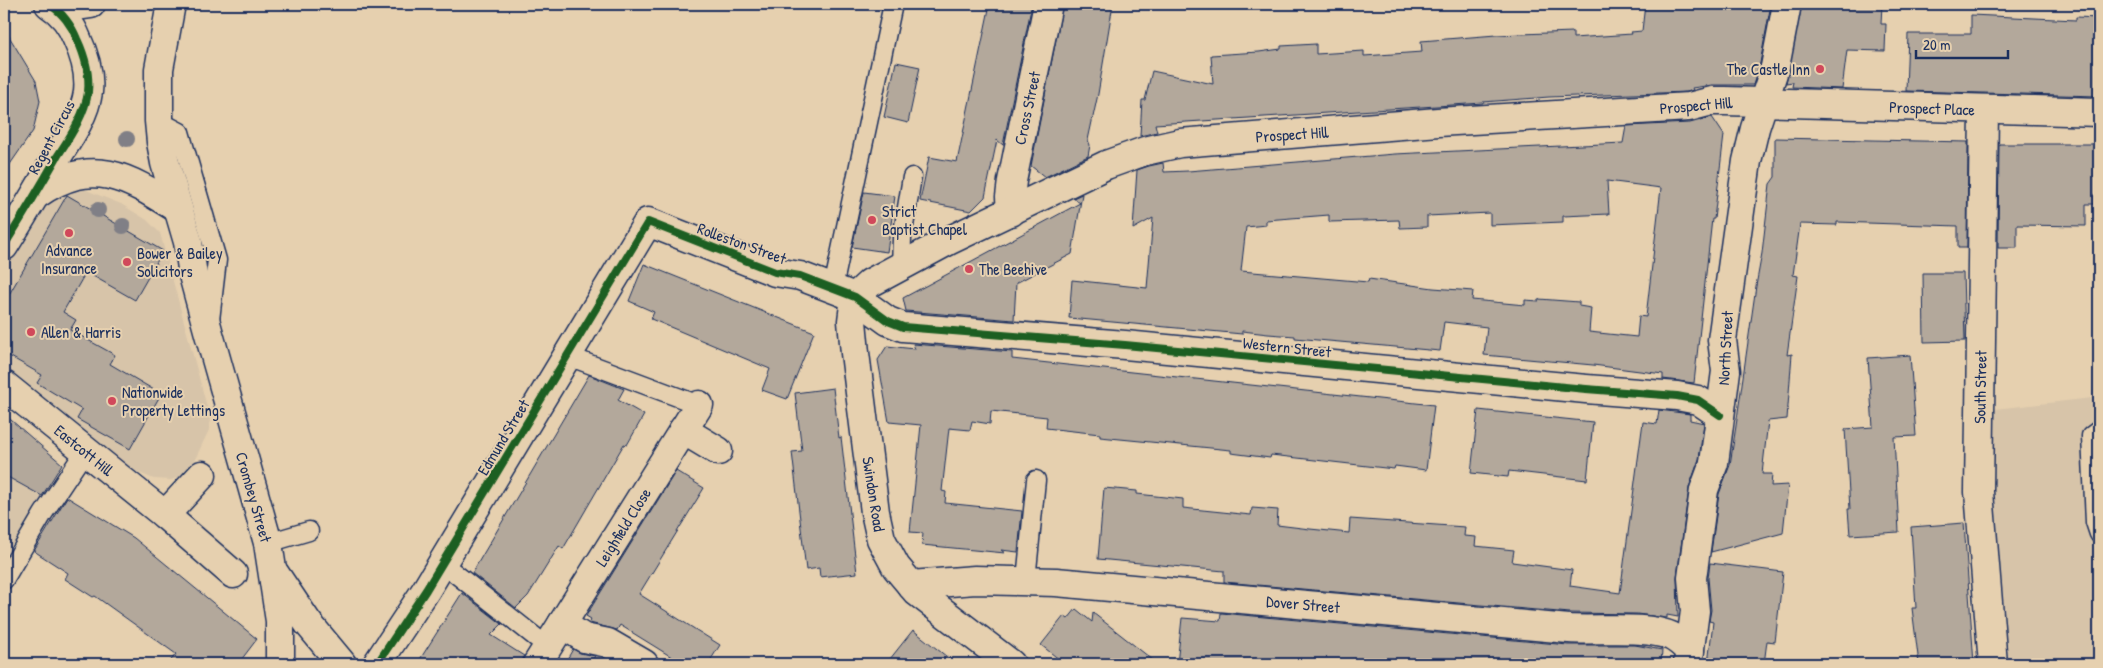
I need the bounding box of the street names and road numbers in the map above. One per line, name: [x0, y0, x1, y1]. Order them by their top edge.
street label: Cross Street: [1008, 69, 1046, 147]
street label: Prospect Hill: [1659, 91, 1733, 119]
street label: Regent Circus: [22, 96, 80, 178]
street label: Prospect Place: [1889, 96, 1976, 121]
street label: Prospect Hill: [1255, 120, 1329, 148]
street label: Rolleston Street: [694, 217, 790, 269]
street label: North Street: [1712, 310, 1738, 386]
street label: Western Street: [1242, 331, 1333, 363]
street label: South Street: [1968, 350, 1992, 424]
street label: Edmund Street: [472, 394, 535, 479]
street label: Eastcott Hill: [50, 419, 118, 481]
street label: Crombey Street: [231, 449, 278, 545]
street label: Swindon Road: [857, 455, 891, 533]
street label: Leighfield Close: [590, 483, 656, 570]
street label: Dover Street: [1265, 590, 1341, 618]

